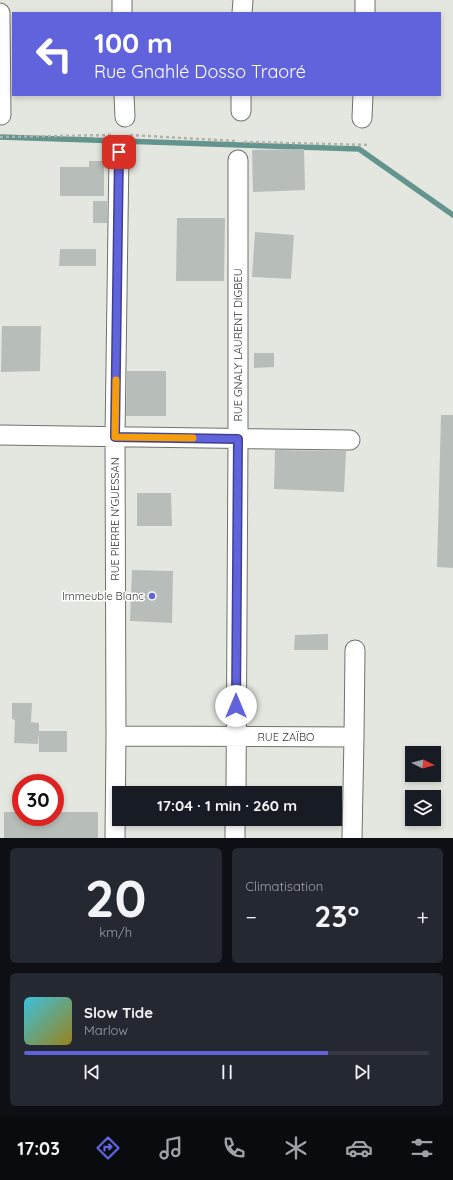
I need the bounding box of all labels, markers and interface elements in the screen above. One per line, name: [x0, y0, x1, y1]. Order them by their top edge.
text: 100 m: [94, 25, 173, 60]
icon: left: [28, 28, 80, 80]
text: Rue Gnahlé Dosso Traoré: [94, 60, 306, 83]
pin: [102, 135, 136, 169]
icon: arrive: [108, 141, 130, 163]
street label: RUE GNALY LAURENT DIGBEU: [231, 268, 245, 422]
street label: RUE PIERRE N'GUESSAN: [108, 457, 122, 581]
place label: Immeuble Blanc: [62, 589, 144, 603]
marker: Immeuble Blanc: [147, 591, 157, 601]
position arrow: [215, 685, 257, 727]
street label: RUE ZAÏBO: [258, 730, 314, 744]
north arrow: [405, 746, 441, 782]
map controls: [405, 746, 441, 826]
speed limit sign: 30: [12, 774, 64, 826]
button: layers: [405, 790, 441, 826]
text: 17:04 · 1 min · 260 m: [157, 796, 297, 815]
text: 20: [85, 865, 147, 930]
text: Climatisation: [246, 878, 323, 894]
text: 23°: [314, 897, 359, 935]
text: −: [246, 903, 257, 931]
text: +: [417, 903, 429, 931]
text: km/h: [99, 924, 132, 940]
text: Slow Tide: [84, 1003, 153, 1022]
text: Marlow: [84, 1022, 128, 1038]
icon: previous: [81, 1061, 103, 1083]
icon: pause: [216, 1061, 238, 1083]
icon: next: [351, 1061, 373, 1083]
icon: directions: [94, 1134, 122, 1162]
icon: music: [157, 1134, 185, 1162]
icon: phone: [220, 1134, 248, 1162]
icon: climate: [282, 1134, 310, 1162]
icon: car: [345, 1134, 373, 1162]
icon: filters: [408, 1134, 436, 1162]
text: 17:03: [17, 1137, 60, 1160]

